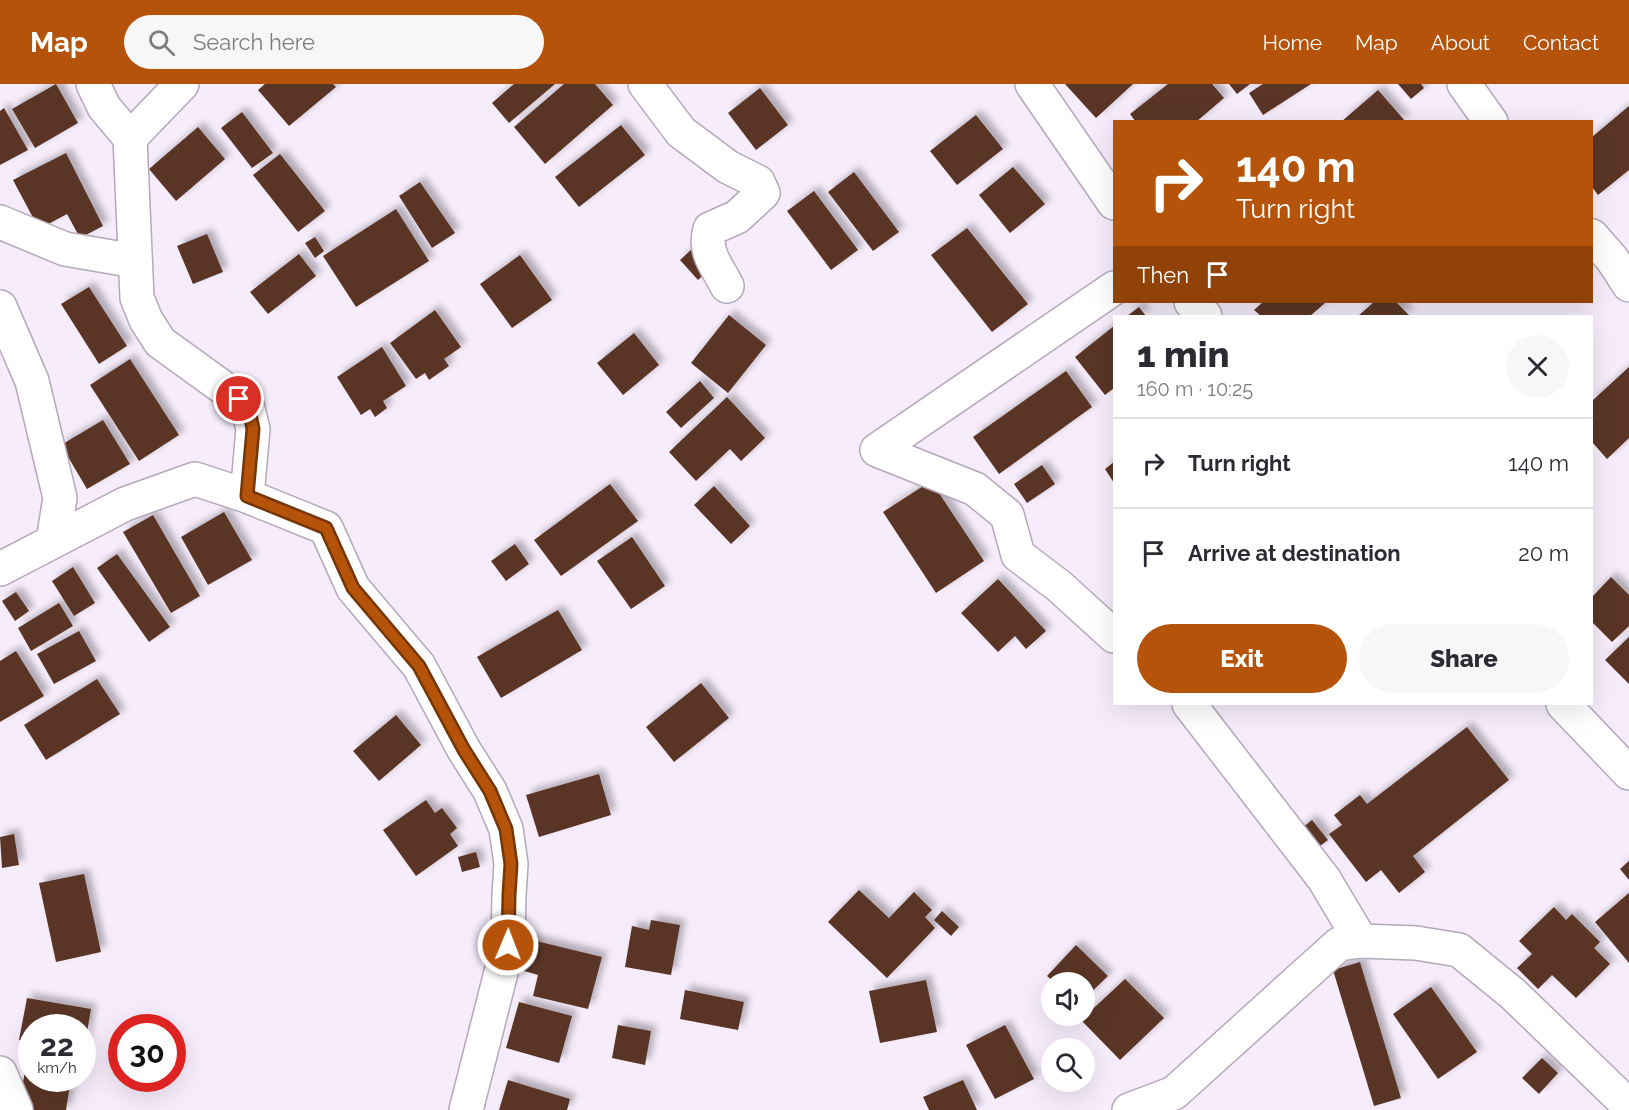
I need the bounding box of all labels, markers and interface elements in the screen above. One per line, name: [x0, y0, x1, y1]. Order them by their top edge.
search box: [124, 15, 544, 69]
text: Map: [30, 26, 88, 59]
icon: search: [145, 26, 178, 59]
text: Search here: [193, 29, 315, 55]
text: Home: [1263, 30, 1322, 55]
text: Map: [1355, 30, 1398, 55]
text: About: [1431, 30, 1490, 55]
text: Contact: [1523, 30, 1599, 55]
text: 140 m: [1236, 143, 1356, 192]
icon: right: [1137, 144, 1215, 222]
text: Turn right: [1236, 193, 1355, 224]
icon: arrive: [1201, 258, 1234, 291]
text: Then: [1137, 262, 1189, 288]
text: 1 min: [1137, 333, 1229, 375]
button: close: [1506, 335, 1569, 398]
pin: [213, 373, 264, 424]
text: 160 m · 10:25: [1137, 377, 1253, 401]
icon: arrive: [222, 382, 255, 415]
icon: right: [1137, 447, 1170, 480]
text: Turn right: [1188, 450, 1291, 476]
text: 140 m: [1508, 450, 1569, 476]
icon: arrive: [1137, 537, 1170, 570]
text: Arrive at destination: [1188, 540, 1401, 566]
text: 20 m: [1518, 540, 1569, 566]
button: Exit: [1137, 624, 1347, 693]
button: Share: [1359, 624, 1569, 693]
position arrow: [476, 913, 540, 977]
map controls: [1041, 972, 1095, 1092]
button: sound: [1041, 972, 1095, 1026]
speed limit sign: 30: [108, 1014, 186, 1092]
text: 22: [40, 1028, 74, 1063]
button: search: [1041, 1038, 1095, 1092]
text: km/h: [37, 1059, 77, 1077]

